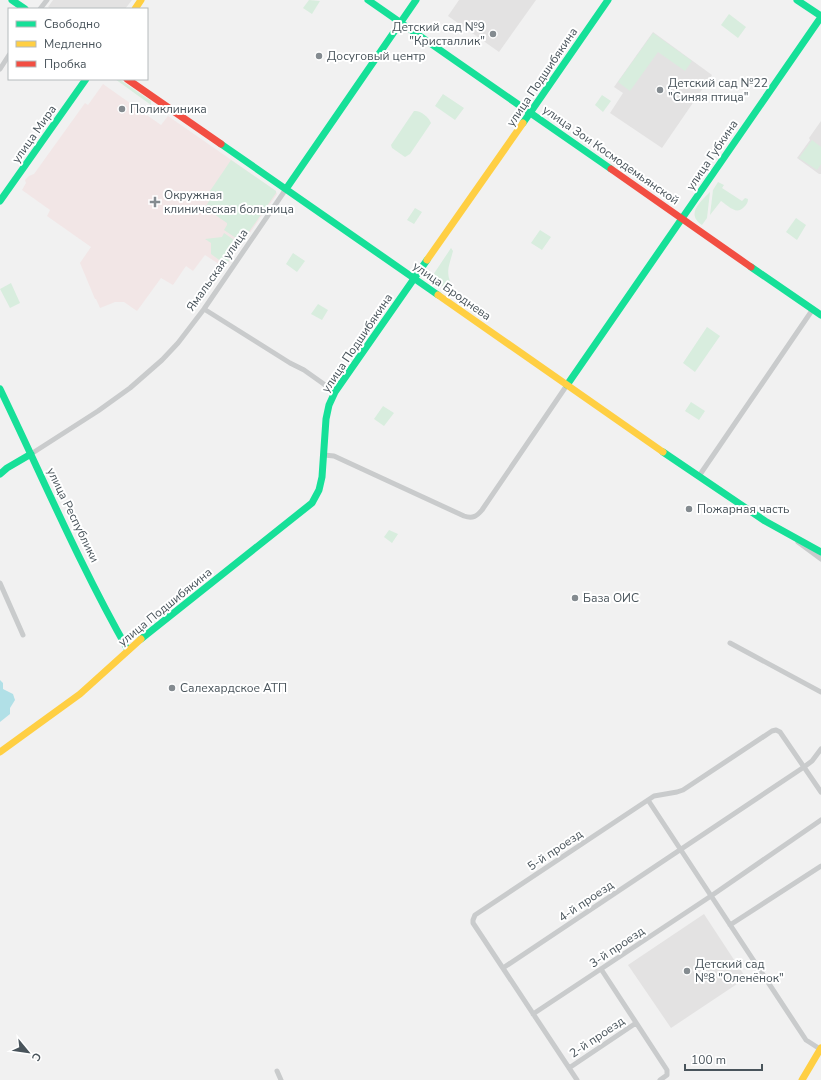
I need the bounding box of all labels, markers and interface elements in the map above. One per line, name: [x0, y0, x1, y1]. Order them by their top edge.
legend: [8, 8, 148, 80]
text: Свободно: [44, 16, 100, 32]
place label: Детский сад №9 "Кристаллик": [392, 19, 485, 49]
street label: улица Подшибякина: [503, 24, 581, 130]
marker: Детский сад №9 "Кристаллик": [488, 29, 498, 39]
text: Медленно: [44, 36, 102, 52]
place label: Досуговый центр: [327, 48, 426, 64]
marker: Досуговый центр: [314, 51, 324, 61]
text: Пробка: [44, 56, 87, 72]
place label: Детский сад №22 "Синяя птица": [668, 75, 768, 105]
marker: Детский сад №22 "Синяя птица": [655, 85, 665, 95]
place label: Поликлиника: [130, 101, 207, 117]
street label: улица Мира: [8, 102, 60, 166]
street label: улица Зои Космодемьянской: [540, 102, 682, 208]
marker: Поликлиника: [117, 104, 127, 114]
street label: улица Губкина: [682, 117, 742, 193]
place label: Окружная клиническая больница: [164, 187, 294, 217]
marker: Окружная клиническая больница: [149, 196, 161, 208]
street label: Ямальская улица: [183, 226, 251, 314]
street label: улица Броднева: [410, 258, 494, 324]
street label: улица Подшибякина: [318, 290, 396, 396]
street label: улица Республики: [43, 465, 103, 565]
place label: Пожарная часть: [697, 501, 789, 517]
marker: Пожарная часть: [684, 504, 694, 514]
street label: улица Подшибякина: [115, 564, 215, 650]
place label: База ОИС: [583, 590, 639, 606]
marker: База ОИС: [570, 593, 580, 603]
place label: Салехардское АТП: [180, 680, 287, 696]
marker: Салехардское АТП: [167, 683, 177, 693]
street label: 5-й проезд: [524, 826, 586, 874]
street label: 4-й проезд: [555, 877, 617, 925]
street label: 3-й проезд: [586, 923, 648, 971]
place label: Детский сад №8 "Оленёнок": [695, 956, 784, 986]
marker: Детский сад №8 "Оленёнок": [682, 966, 692, 976]
street label: 2-й проезд: [566, 1013, 628, 1061]
north arrow: [8, 1032, 48, 1072]
scale bar: [685, 1046, 762, 1072]
text: С: [28, 1050, 45, 1064]
text: 100 m: [691, 1052, 726, 1068]

